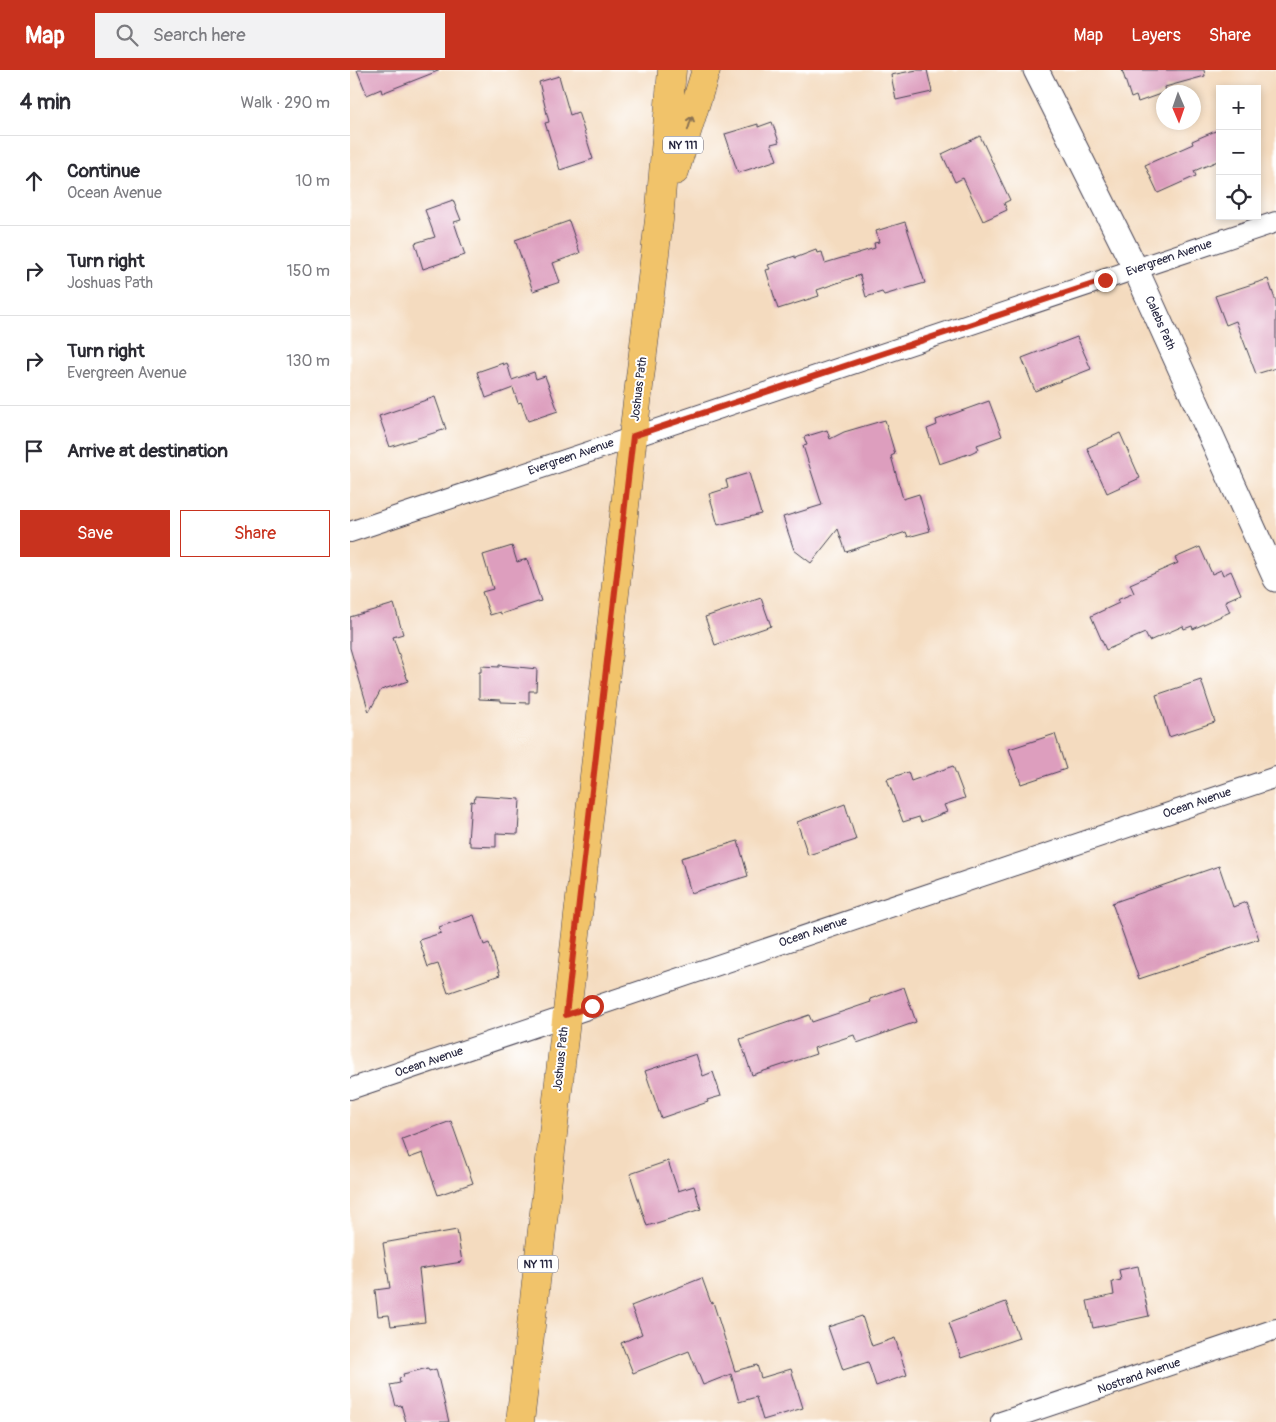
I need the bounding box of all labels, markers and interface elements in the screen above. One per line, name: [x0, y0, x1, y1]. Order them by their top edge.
search box: [95, 13, 445, 58]
text: Map: [25, 21, 65, 50]
icon: search: [113, 21, 141, 49]
text: Search here: [153, 23, 246, 47]
text: Map: [1074, 24, 1103, 47]
text: Layers: [1131, 24, 1181, 47]
text: Share: [1209, 24, 1251, 47]
north arrow: [1156, 85, 1201, 130]
map controls: [1216, 85, 1261, 220]
button: +: [1216, 85, 1261, 130]
text: 4 min: [20, 89, 71, 116]
text: Walk · 290 m: [241, 93, 330, 113]
one-way arrow: [685, 116, 695, 132]
button: −: [1216, 130, 1261, 175]
road number: NY 111: [663, 136, 703, 154]
text: Continue: [67, 159, 140, 183]
icon: ahead: [20, 167, 48, 195]
text: 10 m: [295, 171, 330, 191]
button: locate: [1216, 175, 1261, 220]
text: Ocean Avenue: [67, 183, 162, 203]
street label: Evergreen Avenue: [1124, 236, 1214, 280]
text: Turn right: [67, 249, 145, 273]
icon: right: [20, 257, 48, 285]
text: 150 m: [286, 261, 330, 281]
route end: [1094, 269, 1117, 292]
text: Joshuas Path: [67, 273, 153, 293]
street label: Calebs Path: [1141, 294, 1179, 353]
text: Turn right: [67, 339, 145, 363]
icon: right: [20, 347, 48, 375]
text: 130 m: [286, 351, 330, 371]
street label: Joshuas Path: [628, 356, 650, 422]
text: Evergreen Avenue: [67, 363, 187, 383]
street label: Evergreen Avenue: [526, 435, 616, 479]
icon: arrive: [20, 437, 48, 465]
text: Arrive at destination: [67, 439, 228, 463]
button: Save: [20, 510, 170, 557]
button: Share: [180, 510, 330, 557]
street label: Ocean Avenue: [1161, 784, 1233, 822]
street label: Ocean Avenue: [777, 913, 849, 951]
route start: [581, 995, 604, 1018]
street label: Joshuas Path: [550, 1026, 572, 1092]
street label: Ocean Avenue: [393, 1043, 465, 1081]
road number: NY 111: [518, 1256, 558, 1272]
street label: Nostrand Avenue: [1096, 1355, 1182, 1397]

